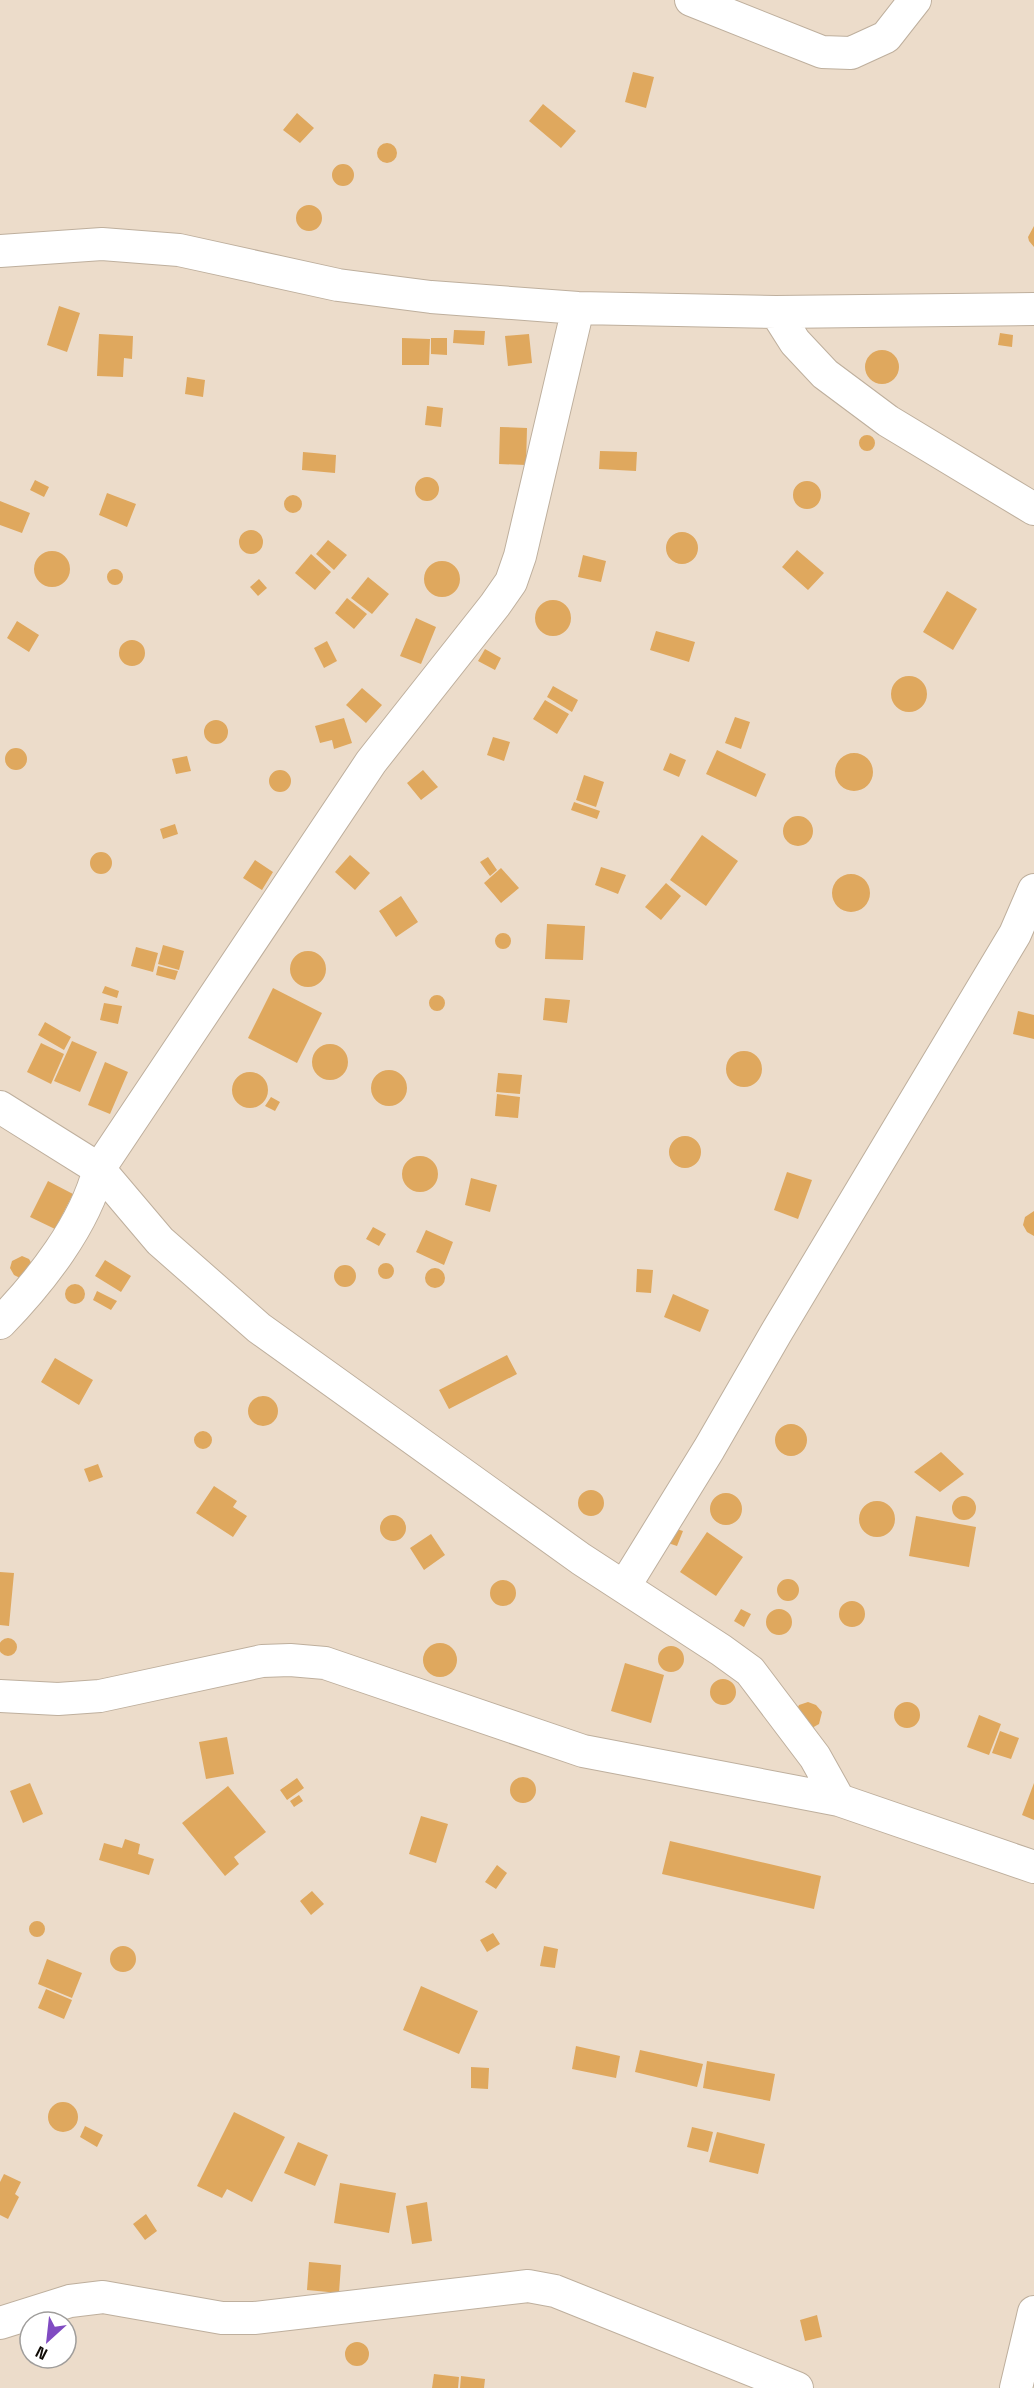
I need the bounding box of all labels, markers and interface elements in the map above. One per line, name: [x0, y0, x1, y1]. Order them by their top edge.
north arrow: [18, 2310, 78, 2370]
text: N: [32, 2341, 51, 2365]

